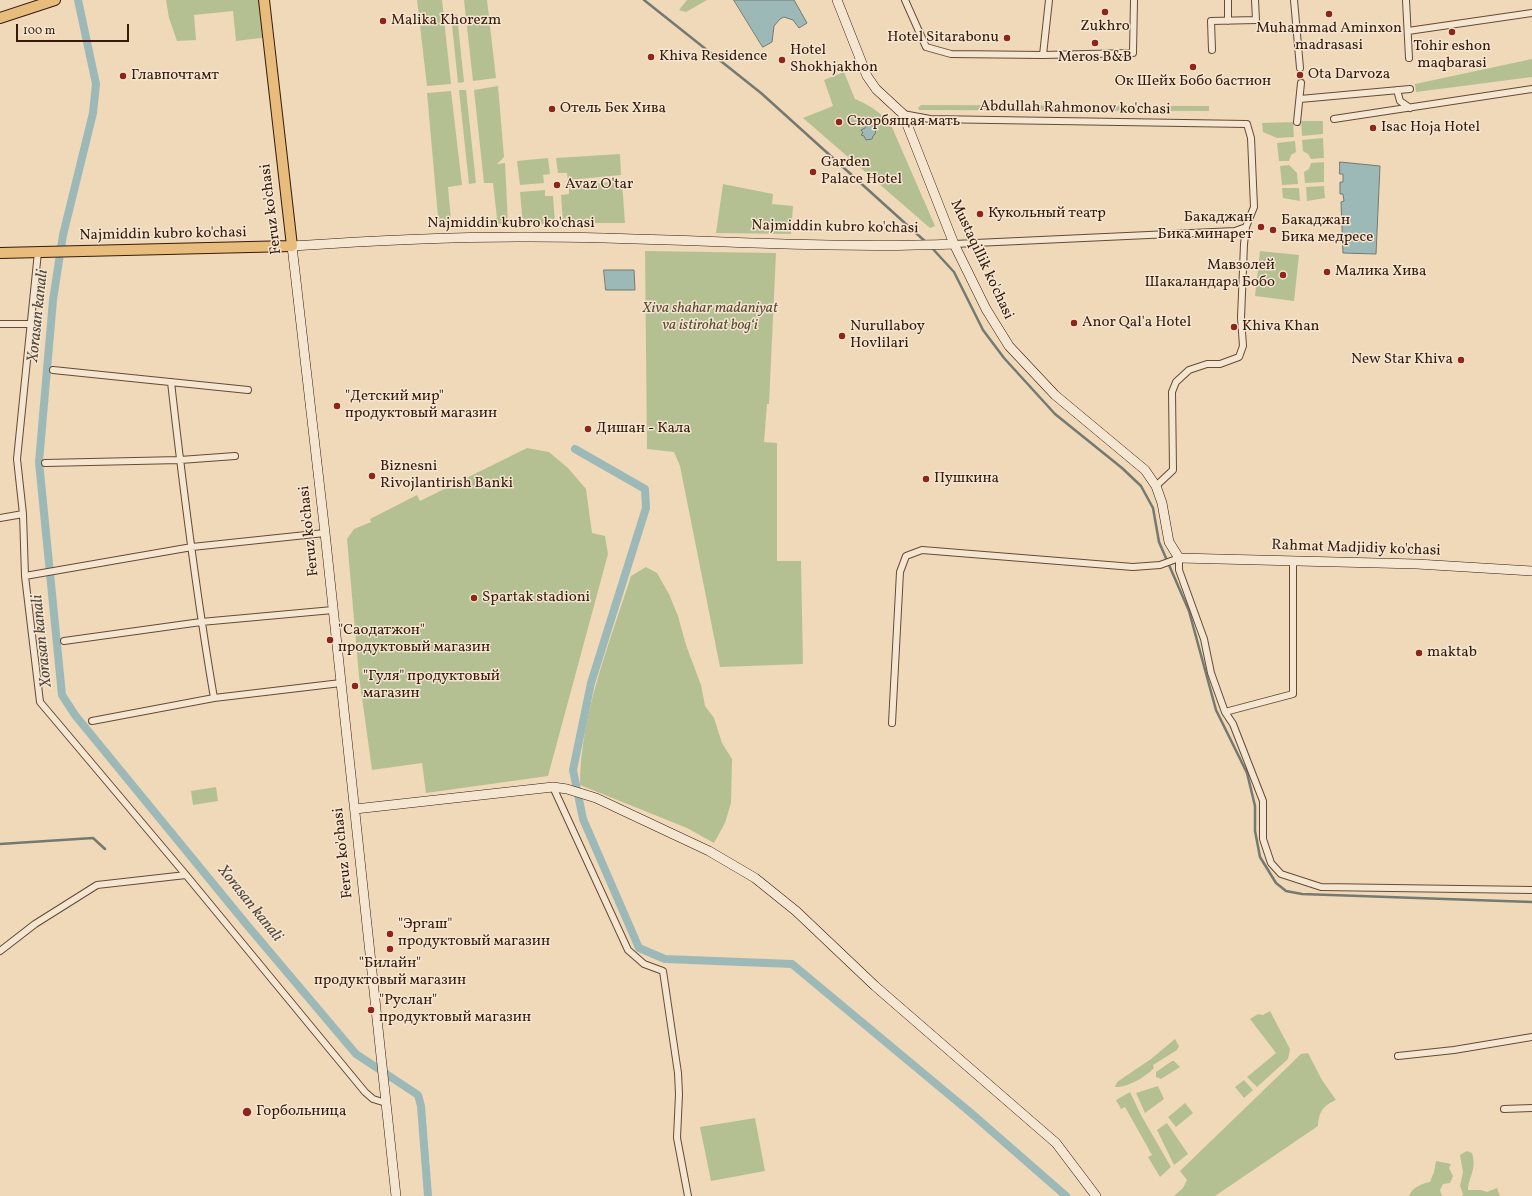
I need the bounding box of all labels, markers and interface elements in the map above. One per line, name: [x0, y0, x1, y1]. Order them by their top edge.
marker: Zukhro: [1100, 7, 1110, 17]
marker: Muhammad Aminxon madrasasi: [1324, 9, 1334, 19]
place label: Malika Khorezm: [391, 12, 501, 30]
scale bar: [18, 16, 131, 42]
marker: Malika Khorezm: [378, 16, 388, 26]
place label: Zukhro: [1080, 18, 1130, 36]
place label: Muhammad Aminxon madrasasi: [1256, 20, 1402, 55]
text: 100 m: [23, 23, 55, 39]
marker: Tohir eshon maqbarasi: [1447, 27, 1457, 37]
place label: Hotel Sitarabonu: [887, 29, 999, 47]
marker: Hotel Sitarabonu: [1002, 33, 1012, 43]
marker: Meros B&B: [1090, 38, 1100, 48]
place label: Tohir eshon maqbarasi: [1413, 38, 1491, 73]
place label: Hotel Shokhjakhon: [790, 42, 878, 77]
place label: Khiva Residence: [659, 48, 767, 66]
place label: Meros B&B: [1058, 49, 1132, 67]
marker: Khiva Residence: [646, 52, 656, 62]
marker: Hotel Shokhjakhon: [777, 55, 787, 65]
marker: Ок Шейх Бобо бастион: [1188, 62, 1198, 72]
place label: Ota Darvoza: [1308, 66, 1390, 84]
place label: Главпочтамт: [131, 67, 219, 85]
marker: Ota Darvoza: [1295, 70, 1305, 80]
marker: Главпочтамт: [118, 71, 128, 81]
place label: Ок Шейх Бобо бастион: [1115, 73, 1271, 91]
street label: Abdullah Rahmonov ko'chasi: [979, 98, 1171, 120]
place label: Отель Бек Хива: [560, 100, 666, 118]
marker: Отель Бек Хива: [547, 104, 557, 114]
place label: Скорбящая мать: [847, 113, 960, 131]
marker: Скорбящая мать: [834, 117, 844, 127]
place label: Isac Hoja Hotel: [1381, 119, 1480, 137]
marker: Isac Hoja Hotel: [1368, 123, 1378, 133]
place label: Garden Palace Hotel: [821, 154, 902, 189]
street label: Feruz ko'chasi: [258, 163, 286, 255]
marker: Garden Palace Hotel: [808, 167, 818, 177]
place label: Avaz O'tar: [565, 176, 633, 194]
marker: Avaz O'tar: [552, 180, 562, 190]
street label: Mustaqillik ko'chasi: [945, 197, 1017, 323]
place label: Кукольный театр: [988, 205, 1106, 223]
marker: Кукольный театр: [975, 209, 985, 219]
place label: Бакаджан Бика минарет: [1157, 209, 1253, 244]
place label: Бакаджан Бика медресе: [1281, 212, 1373, 247]
street label: Najmiddin kubro ko'chasi: [427, 215, 595, 233]
street label: Najmiddin kubro ko'chasi: [751, 218, 919, 238]
marker: Бакаджан Бика минарет: [1256, 222, 1266, 232]
street label: Najmiddin kubro ko'chasi: [79, 225, 247, 245]
marker: Бакаджан Бика медресе: [1268, 225, 1278, 235]
place label: Мавзолей Шакаландара Бобо: [1144, 257, 1275, 292]
place label: Малика Хива: [1335, 263, 1426, 281]
marker: Малика Хива: [1322, 267, 1332, 277]
water label: Xorasan kanali: [25, 269, 53, 363]
marker: Мавзолей Шакаландара Бобо: [1278, 270, 1288, 280]
park label: Xiva shahar madaniyat va istirohat bogʻi: [642, 300, 778, 335]
place label: Anor Qal'a Hotel: [1082, 314, 1191, 332]
place label: Nurullaboy Hovlilari: [850, 318, 925, 353]
marker: Anor Qal'a Hotel: [1069, 318, 1079, 328]
place label: Khiva Khan: [1242, 318, 1320, 336]
marker: Khiva Khan: [1229, 322, 1239, 332]
marker: Nurullaboy Hovlilari: [837, 331, 847, 341]
place label: New Star Khiva: [1351, 351, 1453, 369]
marker: New Star Khiva: [1456, 355, 1466, 365]
place label: "Детский мир" продуктовый магазин: [345, 388, 497, 423]
marker: "Детский мир" продуктовый магазин: [332, 401, 342, 411]
place label: Дишан - Кала: [596, 420, 691, 438]
marker: Дишан - Кала: [583, 424, 593, 434]
place label: Biznesni Rivojlantirish Banki: [380, 458, 513, 493]
place label: Пушкина: [934, 470, 999, 488]
marker: Biznesni Rivojlantirish Banki: [367, 471, 377, 481]
marker: Пушкина: [921, 474, 931, 484]
street label: Feruz ko'chasi: [296, 485, 324, 577]
street label: Rahmat Madjidiy ko'chasi: [1271, 537, 1441, 561]
place label: Spartak stadioni: [482, 589, 590, 607]
marker: Spartak stadioni: [469, 593, 479, 603]
water label: Xorasan kanali: [29, 594, 57, 688]
place label: "Саодатжон" продуктовый магазин: [338, 622, 490, 657]
marker: "Саодатжон" продуктовый магазин: [325, 635, 335, 645]
place label: maktab: [1427, 644, 1477, 662]
marker: maktab: [1414, 648, 1424, 658]
place label: "Гуля" продуктовый магазин: [363, 668, 500, 703]
marker: "Гуля" продуктовый магазин: [350, 681, 360, 691]
street label: Feruz ko'chasi: [330, 807, 358, 899]
water label: Xorasan kanali: [212, 862, 286, 946]
place label: "Эргаш" продуктовый магазин: [398, 916, 550, 951]
marker: "Эргаш" продуктовый магазин: [385, 929, 395, 939]
marker: "Билайн" продуктовый магазин: [385, 944, 395, 954]
place label: "Билайн" продуктовый магазин: [314, 955, 466, 990]
place label: "Руслан" продуктовый магазин: [379, 992, 531, 1027]
marker: "Руслан" продуктовый магазин: [366, 1005, 376, 1015]
place label: Горбольница: [256, 1103, 346, 1121]
marker: Горбольница: [241, 1106, 253, 1118]

